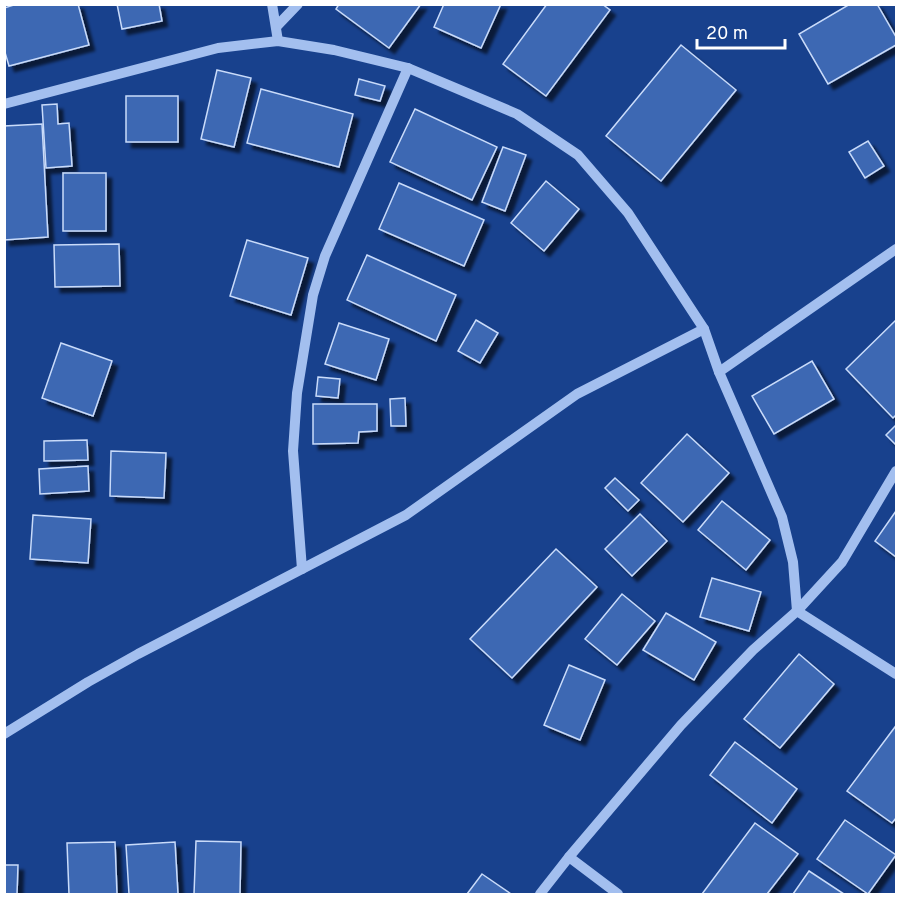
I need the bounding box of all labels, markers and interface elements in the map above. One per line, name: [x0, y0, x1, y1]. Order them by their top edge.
scale bar: [697, 12, 786, 50]
text: 20 m: [706, 23, 748, 46]

